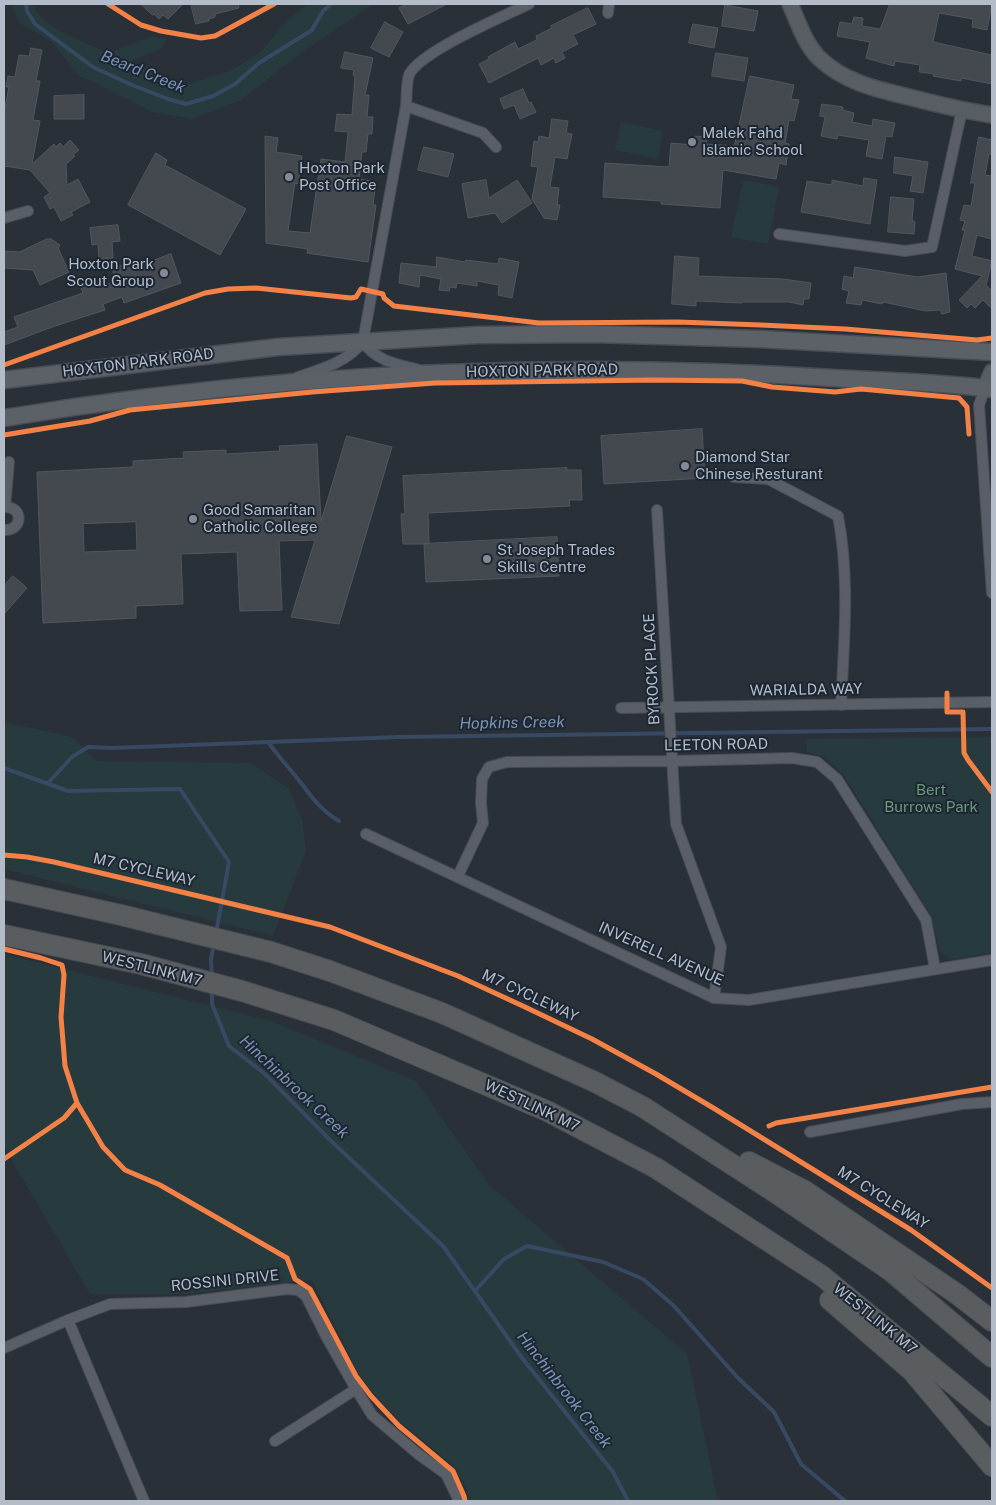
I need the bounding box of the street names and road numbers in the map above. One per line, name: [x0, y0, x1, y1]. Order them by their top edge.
street label: HOXTON PARK ROAD: [61, 345, 215, 381]
street label: HOXTON PARK ROAD: [466, 361, 618, 381]
street label: BYROCK PLACE: [640, 613, 664, 725]
street label: WARIALDA WAY: [750, 680, 862, 700]
street label: LEETON ROAD: [664, 735, 768, 755]
street label: M7 CYCLEWAY: [91, 850, 197, 890]
street label: INVERELL AVENUE: [596, 918, 726, 990]
street label: WESTLINK M7: [100, 948, 204, 990]
street label: M7 CYCLEWAY: [479, 966, 581, 1026]
street label: WESTLINK M7: [482, 1076, 582, 1136]
street label: M7 CYCLEWAY: [834, 1163, 932, 1233]
street label: ROSSINI DRIVE: [170, 1266, 280, 1296]
street label: WESTLINK M7: [829, 1280, 921, 1358]

